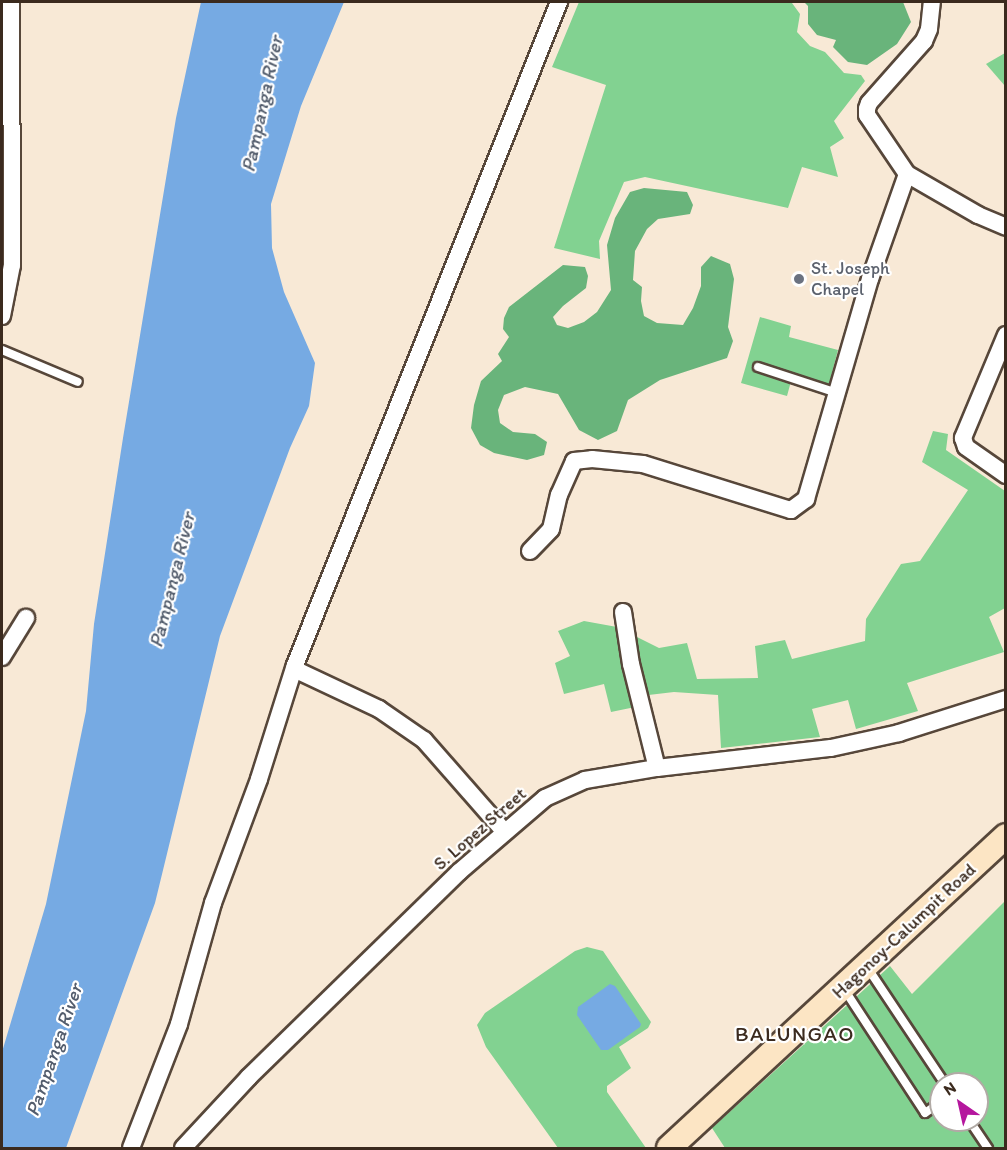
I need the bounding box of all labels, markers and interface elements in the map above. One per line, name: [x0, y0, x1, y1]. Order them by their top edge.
water label: Pampanga River: [236, 34, 288, 174]
place label: St. Joseph Chapel: [811, 258, 889, 300]
marker: St. Joseph Chapel: [792, 272, 806, 286]
water label: Pampanga River: [144, 510, 200, 650]
street label: S. Lopez Street: [430, 783, 530, 875]
street label: Hagonoy-Calumpit Road: [828, 859, 980, 1003]
water label: Pampanga River: [20, 981, 88, 1119]
district label: BALUNGAO: [735, 1021, 855, 1047]
north arrow: [929, 1072, 989, 1132]
text: N: [940, 1077, 960, 1099]

